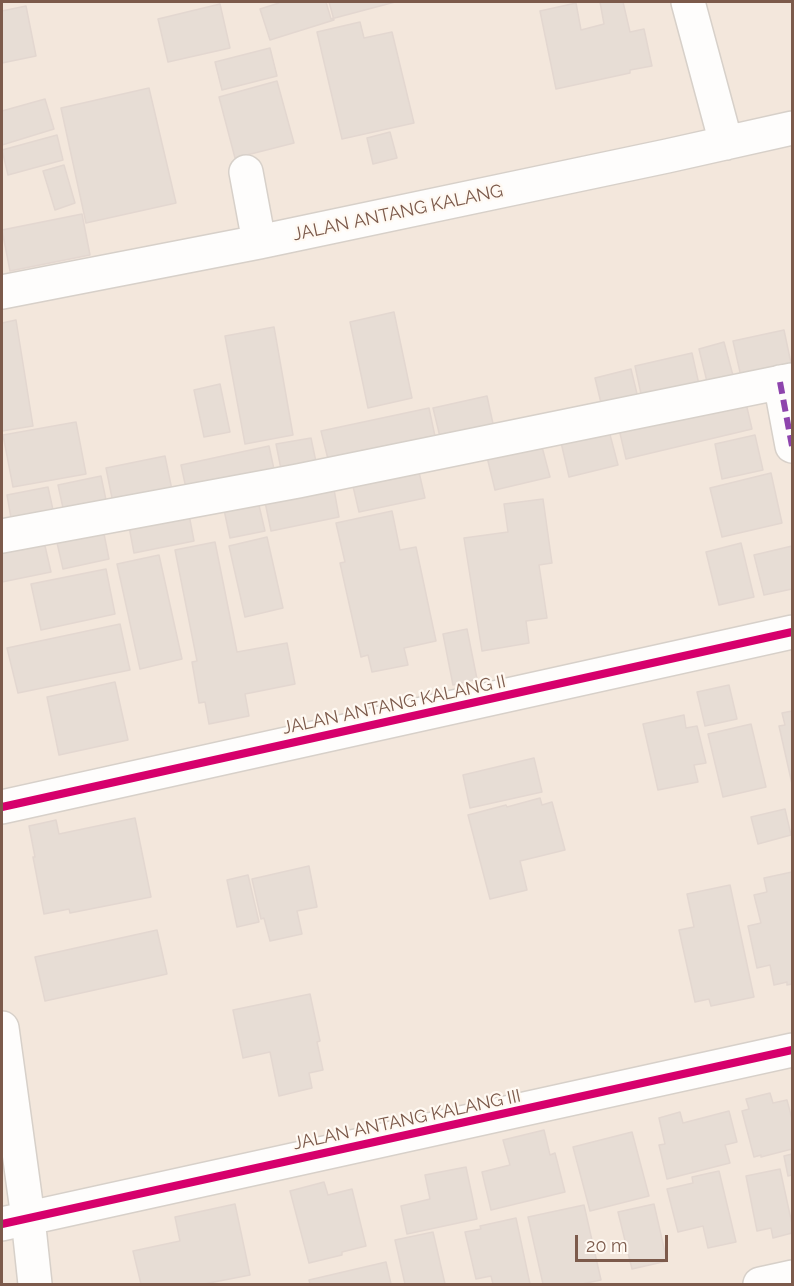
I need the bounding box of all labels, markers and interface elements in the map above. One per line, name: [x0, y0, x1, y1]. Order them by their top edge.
street label: JALAN ANTANG KALANG: [291, 180, 505, 246]
street label: JALAN ANTANG KALANG II: [280, 671, 508, 739]
street label: JALAN ANTANG KALANG III: [291, 1085, 523, 1155]
scale bar: [578, 1223, 671, 1261]
text: 20 m: [586, 1235, 628, 1256]

